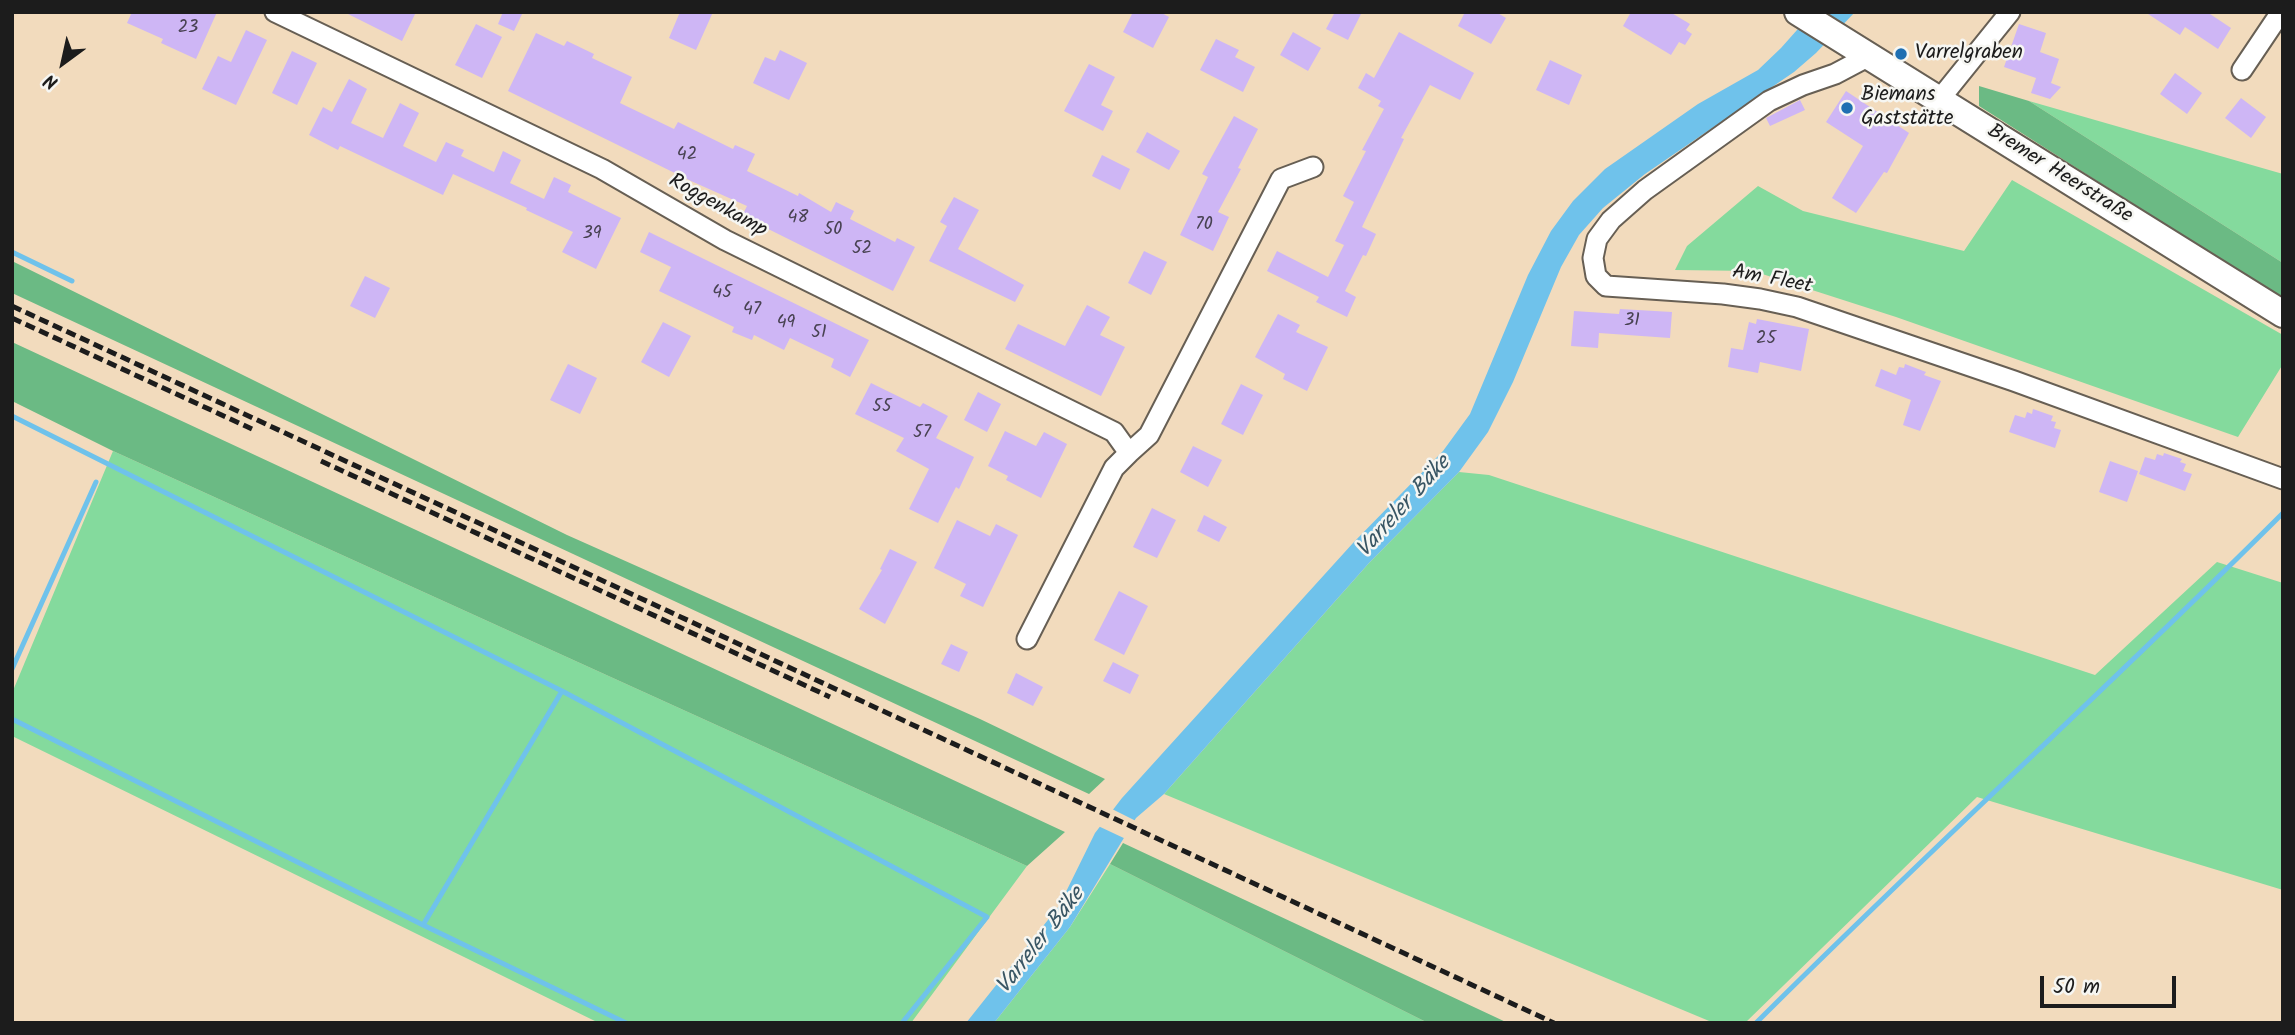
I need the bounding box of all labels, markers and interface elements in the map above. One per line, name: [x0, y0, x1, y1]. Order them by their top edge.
house number: 23: [178, 18, 198, 40]
north arrow: [28, 28, 98, 98]
place label: Varrelgraben: [1915, 41, 2023, 67]
marker: Varrelgraben: [1893, 46, 1909, 62]
text: N: [38, 65, 65, 96]
place label: Biemans Gaststätte: [1861, 83, 1953, 133]
marker: Biemans Gaststätte: [1839, 100, 1855, 116]
street label: Bremer Heerstraße: [1982, 120, 2136, 230]
house number: 42: [677, 145, 697, 167]
street label: Roggenkamp: [663, 170, 771, 244]
house number: 48: [788, 208, 808, 230]
house number: 70: [1195, 215, 1213, 237]
house number: 50: [824, 220, 842, 242]
house number: 39: [582, 224, 602, 246]
house number: 52: [852, 239, 872, 261]
street label: Am Fleet: [1730, 261, 1814, 301]
house number: 45: [712, 283, 732, 305]
house number: 47: [743, 300, 761, 322]
house number: 31: [1624, 311, 1640, 333]
house number: 49: [777, 313, 795, 335]
house number: 51: [811, 323, 827, 345]
house number: 25: [1756, 329, 1776, 351]
house number: 55: [872, 397, 892, 419]
house number: 57: [913, 423, 931, 445]
water label: Varreler Bäke: [1352, 451, 1458, 565]
water label: Varreler Bäke: [992, 883, 1092, 1001]
scale bar: [2043, 962, 2180, 1006]
text: 50 m: [2053, 971, 2100, 1004]

